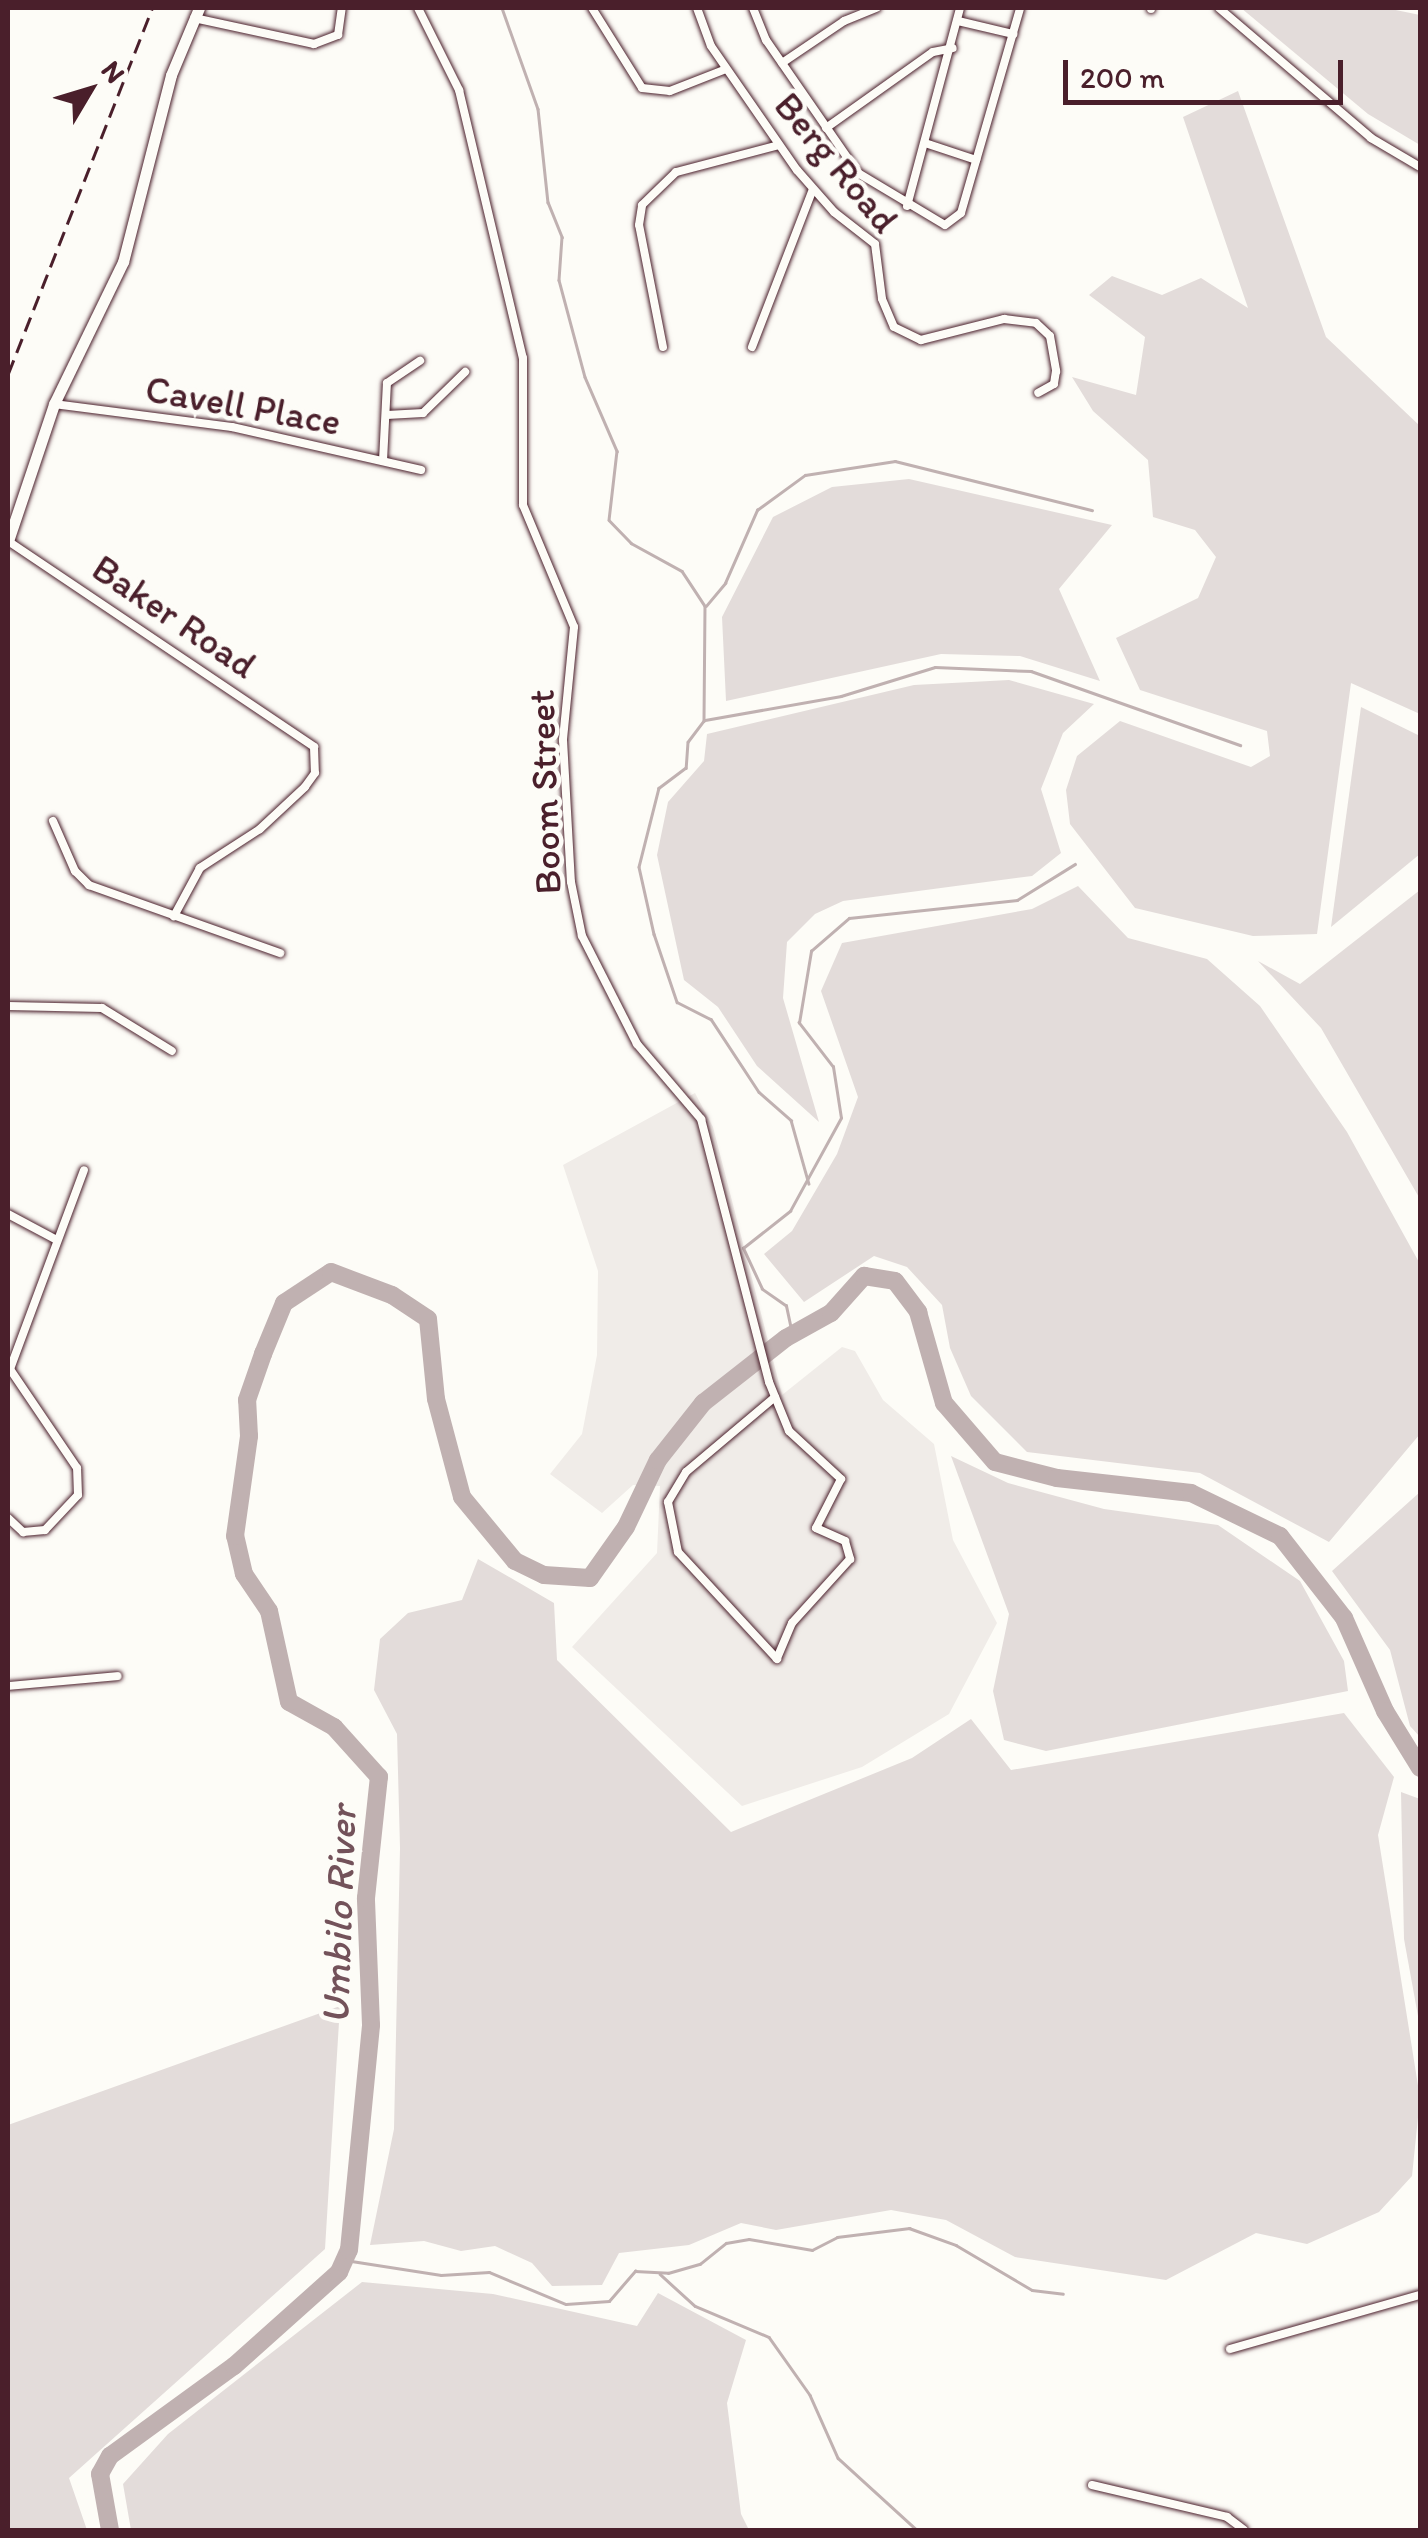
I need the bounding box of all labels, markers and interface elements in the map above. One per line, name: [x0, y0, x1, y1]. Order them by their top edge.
north arrow: [40, 40, 140, 140]
scale bar: [1068, 40, 1348, 102]
text: N: [94, 54, 133, 89]
text: 200 m: [1080, 59, 1165, 96]
street label: Berg Road: [765, 84, 907, 242]
street label: Cavell Place: [142, 366, 344, 446]
street label: Baker Road: [84, 546, 264, 688]
street label: Boom Street: [519, 689, 571, 895]
water label: Umbilo River: [310, 1805, 366, 2025]

